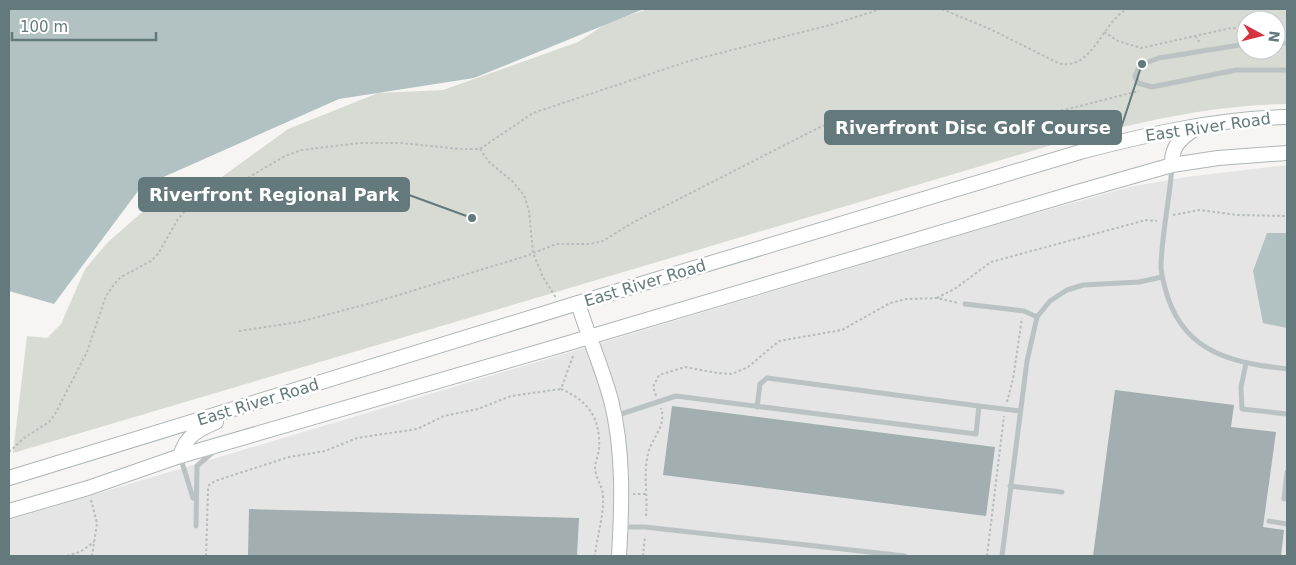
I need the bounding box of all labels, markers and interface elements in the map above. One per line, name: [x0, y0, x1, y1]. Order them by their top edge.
scale bar: [12, 10, 156, 42]
north arrow: [1236, 10, 1286, 60]
text: 100 m: [20, 18, 68, 36]
text: N: [1265, 30, 1283, 43]
street label: East River Road: [1144, 109, 1272, 145]
callout: Riverfront Disc Golf Course: [825, 111, 1121, 144]
text: Riverfront Disc Golf Course: [835, 117, 1111, 138]
callout: Riverfront Regional Park: [139, 178, 409, 211]
text: Riverfront Regional Park: [149, 184, 400, 205]
street label: East River Road: [582, 255, 708, 311]
street label: East River Road: [195, 374, 321, 430]

